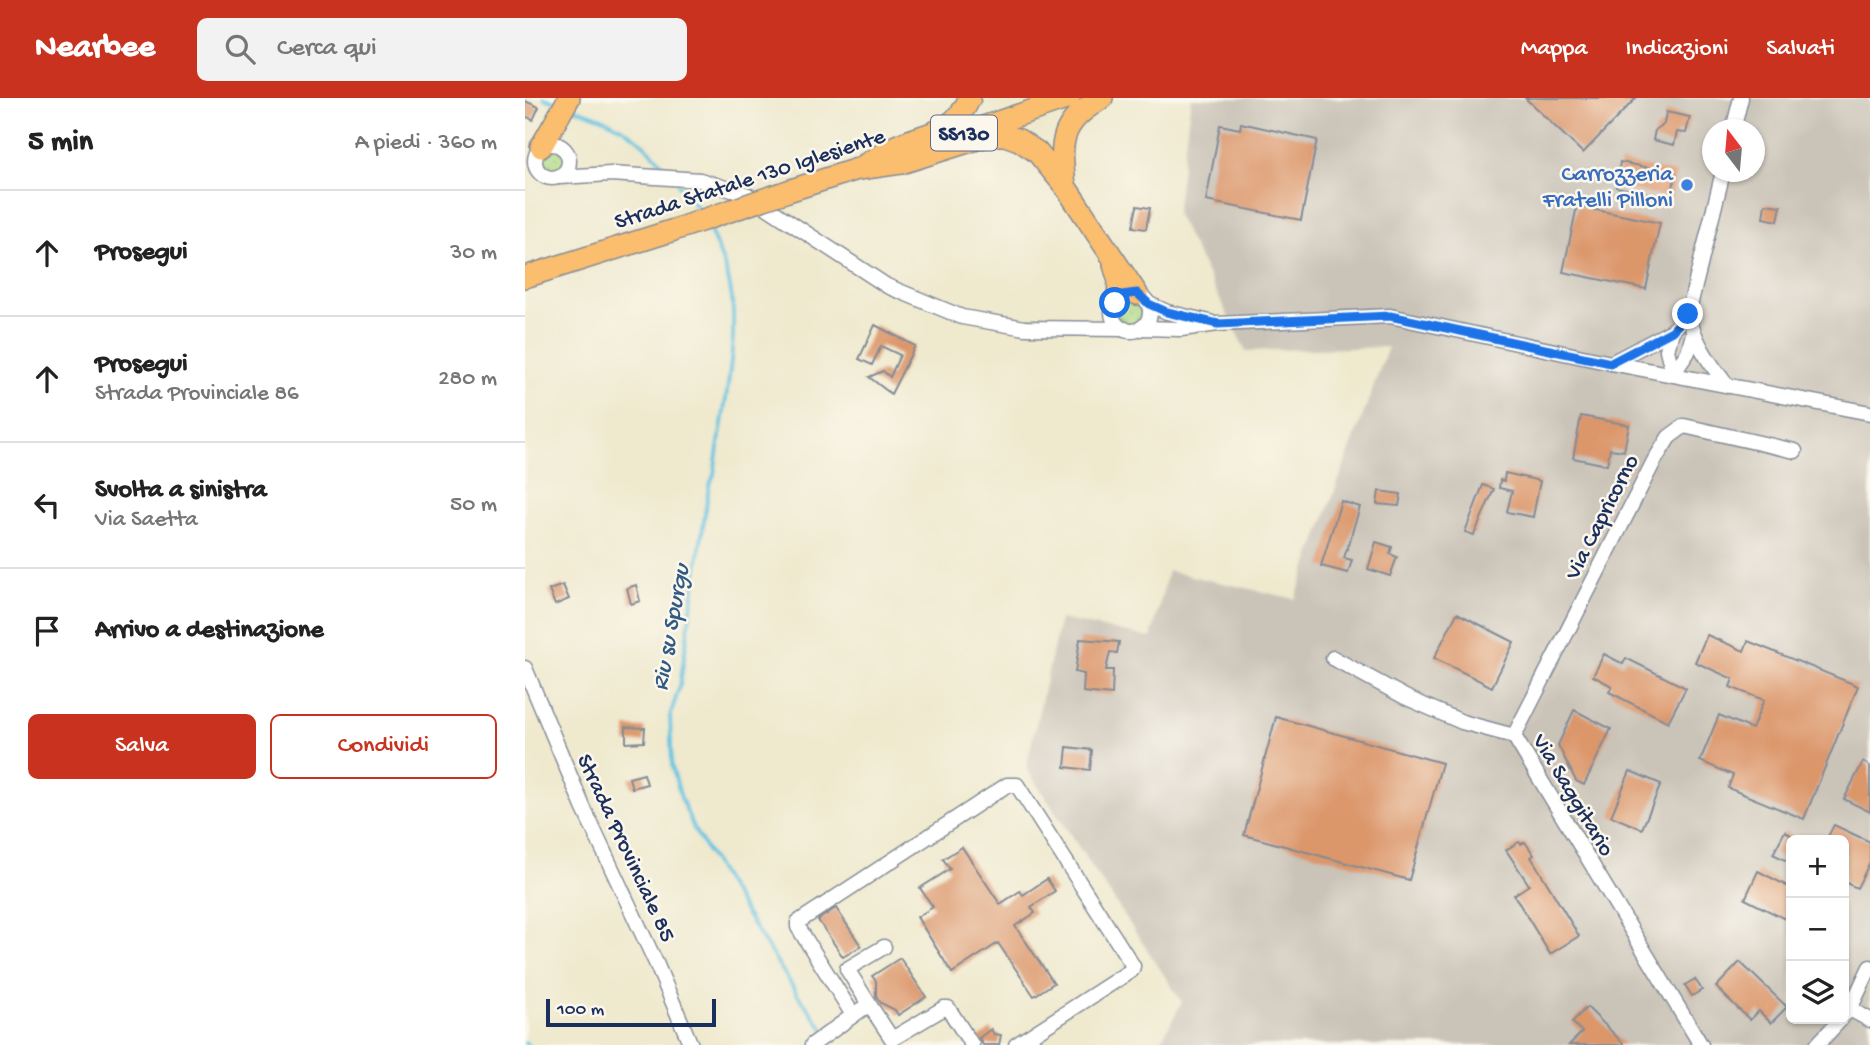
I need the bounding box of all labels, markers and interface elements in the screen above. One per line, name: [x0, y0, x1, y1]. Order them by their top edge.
search box: [197, 18, 687, 81]
text: Nearbee: [35, 30, 155, 68]
icon: search: [221, 30, 259, 68]
text: Cerca qui: [277, 34, 377, 65]
text: Mappa: [1521, 35, 1588, 64]
text: Indicazioni: [1626, 35, 1728, 64]
text: Salvati: [1766, 35, 1835, 64]
road number: SS130: [931, 116, 997, 150]
north arrow: [1702, 119, 1765, 182]
street label: Strada Statale 130 Iglesiente: [611, 123, 890, 237]
text: 5 min: [28, 126, 93, 161]
text: A piedi · 360 m: [355, 130, 497, 157]
place label: Carrozzeria Fratelli Pilloni: [1542, 162, 1674, 215]
marker: Carrozzeria Fratelli Pilloni: [1679, 177, 1695, 193]
icon: ahead: [28, 234, 66, 272]
text: Prosegui: [95, 238, 188, 269]
text: 30 m: [450, 240, 497, 267]
route start: [1099, 287, 1130, 318]
route end: [1672, 298, 1703, 329]
text: Prosegui: [95, 350, 188, 381]
icon: ahead: [28, 360, 66, 398]
text: 280 m: [438, 366, 497, 393]
text: Strada Provinciale 86: [95, 381, 299, 408]
street label: Via Capricorno: [1560, 451, 1646, 585]
text: Svolta a sinistra: [95, 476, 267, 507]
icon: left: [28, 486, 66, 524]
text: 50 m: [450, 492, 497, 519]
text: Via Saetta: [95, 507, 198, 534]
water label: Riu su Spurgu: [647, 560, 698, 693]
icon: arrive: [28, 612, 66, 650]
text: Arrivo a destinazione: [95, 616, 324, 647]
button: Salva: [28, 714, 256, 779]
button: Condividi: [270, 714, 497, 779]
street label: Via Saggitario: [1524, 729, 1619, 862]
street label: Strada Provinciale 85: [569, 750, 680, 947]
map controls: [1786, 835, 1849, 1024]
button: +: [1786, 835, 1849, 898]
button: −: [1786, 898, 1849, 961]
button: layers: [1786, 961, 1849, 1024]
scale bar: [546, 996, 716, 1028]
text: 100 m: [557, 999, 604, 1022]

